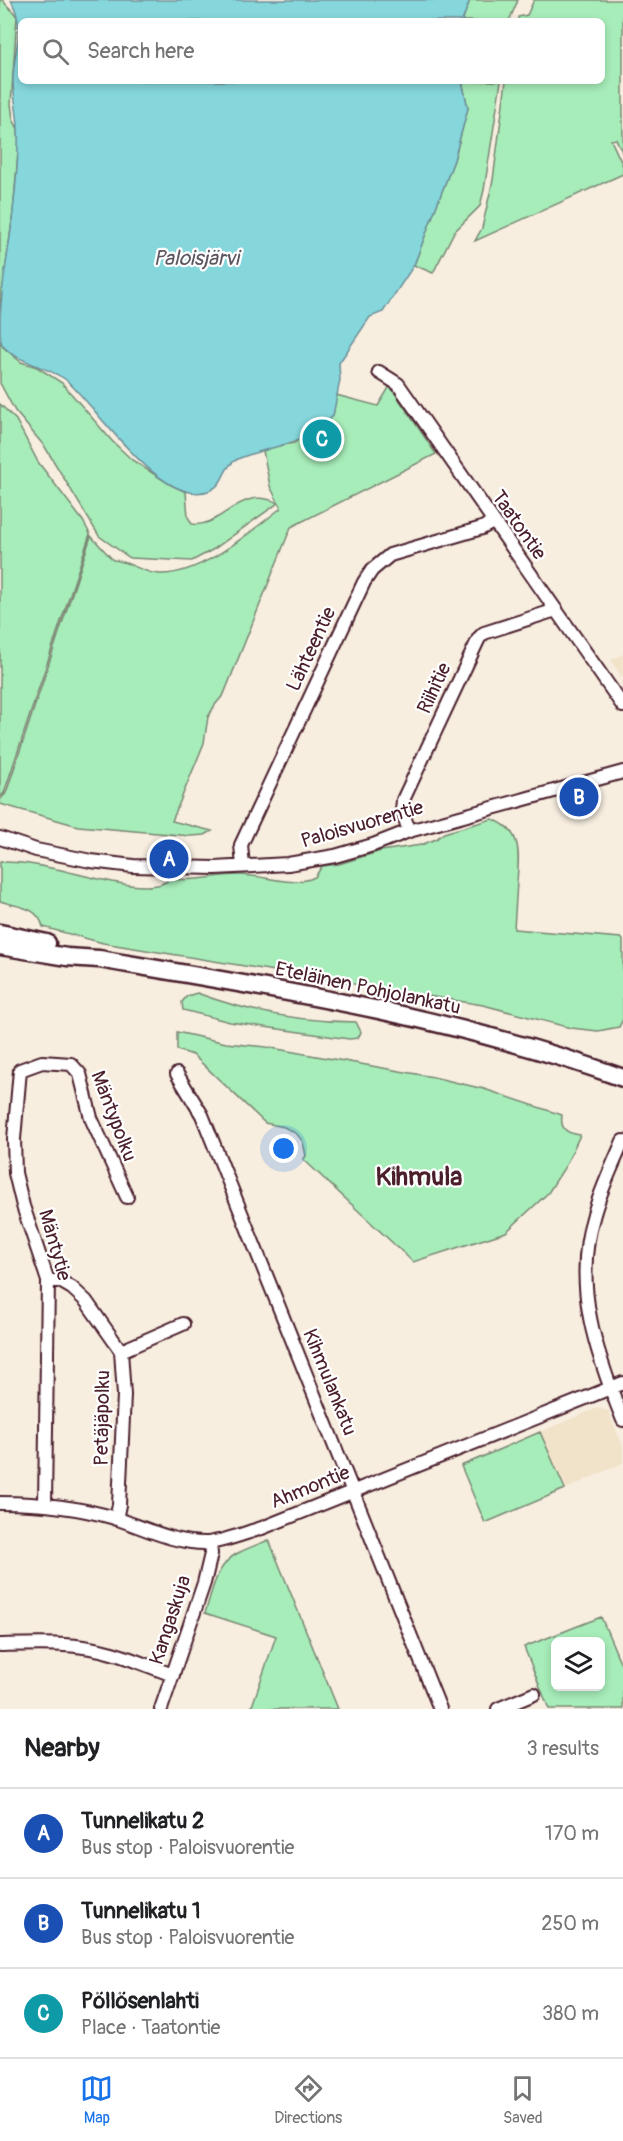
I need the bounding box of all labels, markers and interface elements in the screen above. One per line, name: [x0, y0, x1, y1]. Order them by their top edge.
search box: [18, 18, 605, 84]
icon: search: [39, 35, 72, 68]
text: Search here: [87, 37, 194, 65]
water label: Paloisjärvi: [153, 245, 242, 272]
pin: C: [302, 416, 342, 462]
street label: Taatontie: [486, 485, 552, 565]
street label: Lähteentie: [281, 603, 341, 695]
street label: Riihitie: [411, 658, 457, 717]
pin: B: [560, 774, 598, 820]
street label: Paloisvuorentie: [298, 795, 426, 853]
pin: A: [150, 836, 188, 882]
street label: Eteläinen Pohjolankatu: [273, 956, 463, 1020]
street label: Mäntypolku: [85, 1067, 143, 1165]
your location: [269, 1134, 298, 1163]
district label: Kihmula: [376, 1161, 462, 1193]
street label: Mäntytie: [33, 1206, 77, 1284]
street label: Kihmulankatu: [297, 1325, 363, 1439]
street label: Petäjäpolku: [89, 1370, 115, 1466]
street label: Ahmontie: [267, 1460, 353, 1514]
street label: Kangaskuja: [144, 1572, 196, 1668]
map controls: [551, 1637, 605, 1691]
button: layers: [551, 1637, 605, 1691]
text: Nearby: [24, 1732, 100, 1764]
text: 3 results: [527, 1736, 599, 1761]
text: Tunnelikatu 2: [81, 1807, 204, 1835]
text: A: [37, 1821, 50, 1846]
text: 170 m: [545, 1821, 599, 1846]
text: Bus stop · Paloisvuorentie: [81, 1835, 294, 1860]
text: Tunnelikatu 1: [81, 1897, 201, 1925]
text: B: [38, 1911, 49, 1936]
text: 250 m: [541, 1911, 599, 1936]
text: Bus stop · Paloisvuorentie: [81, 1925, 294, 1950]
text: Pöllösenlahti: [81, 1987, 199, 2015]
text: C: [37, 2001, 50, 2026]
text: 380 m: [542, 2001, 599, 2026]
text: Place · Taatontie: [81, 2015, 220, 2040]
tab: Map: [80, 2072, 113, 2128]
tab: Directions: [274, 2072, 342, 2128]
tab: Saved: [503, 2072, 543, 2128]

